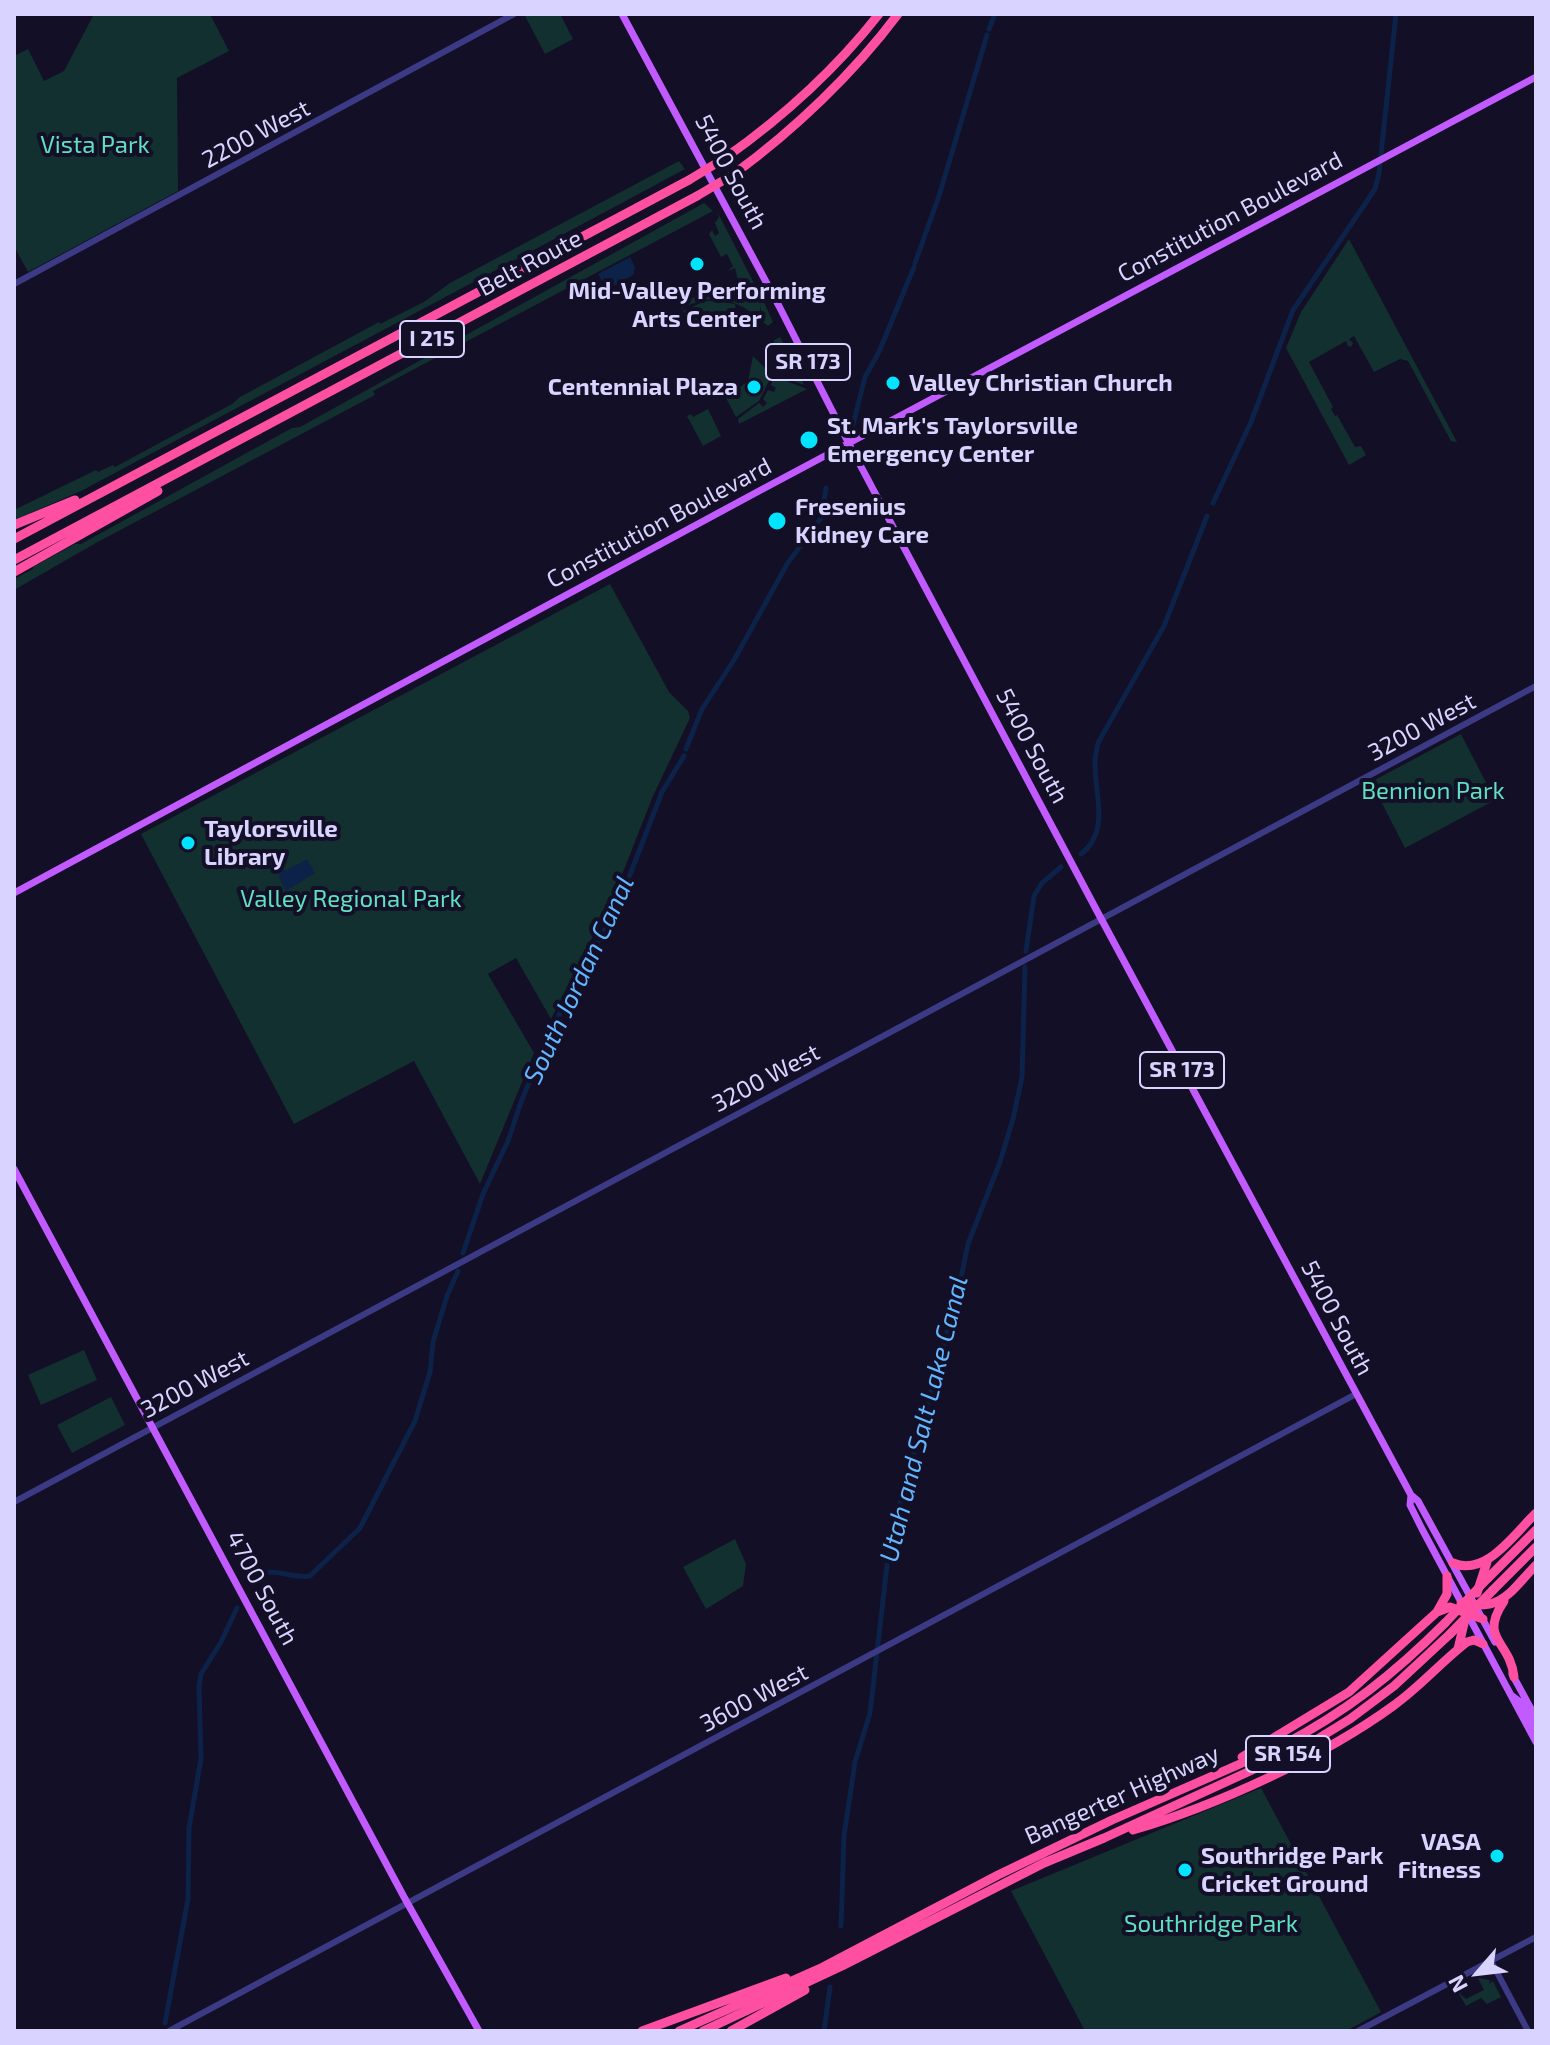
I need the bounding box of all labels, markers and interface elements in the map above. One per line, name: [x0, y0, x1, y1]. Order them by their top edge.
street label: 2200 West: [197, 94, 315, 174]
street label: 5400 South: [689, 110, 773, 234]
park label: Vista Park: [40, 131, 150, 159]
street label: Constitution Boulevard: [1113, 145, 1347, 289]
street label: Belt Route: [473, 224, 587, 302]
marker: Mid-Valley Performing Arts Center: [688, 255, 706, 273]
place label: Mid-Valley Performing Arts Center: [568, 277, 826, 333]
road number: I 215: [400, 321, 464, 357]
road number: SR 173: [766, 344, 850, 380]
place label: Valley Christian Church: [909, 369, 1173, 397]
place label: Centennial Plaza: [548, 373, 738, 401]
marker: Valley Christian Church: [884, 374, 902, 392]
marker: Centennial Plaza: [745, 378, 763, 396]
place label: St. Mark's Taylorsville Emergency Center: [827, 412, 1078, 468]
marker: St. Mark's Taylorsville Emergency Center: [798, 429, 820, 451]
street label: Constitution Boulevard: [542, 451, 776, 595]
place label: Fresenius Kidney Care: [795, 493, 929, 549]
marker: Fresenius Kidney Care: [766, 510, 788, 532]
street label: 5400 South: [990, 684, 1074, 808]
street label: 3200 West: [1363, 687, 1481, 767]
park label: Bennion Park: [1361, 777, 1505, 805]
place label: Taylorsville Library: [204, 815, 338, 871]
marker: Taylorsville Library: [179, 834, 197, 852]
water label: South Jordan Canal: [517, 871, 641, 1089]
park label: Valley Regional Park: [240, 885, 462, 913]
street label: 3200 West: [707, 1038, 825, 1118]
road number: SR 173: [1140, 1052, 1224, 1088]
street label: 5400 South: [1295, 1256, 1379, 1380]
water label: Utah and Salt Lake Canal: [873, 1273, 975, 1565]
street label: 3200 West: [136, 1344, 254, 1424]
street label: 4700 South: [220, 1526, 304, 1650]
street label: 3600 West: [695, 1658, 813, 1738]
road number: SR 154: [1246, 1736, 1330, 1772]
street label: Bangerter Highway: [1020, 1739, 1224, 1851]
place label: VASA Fitness: [1398, 1828, 1481, 1884]
place label: Southridge Park Cricket Ground: [1201, 1842, 1384, 1898]
marker: VASA Fitness: [1488, 1847, 1506, 1865]
marker: Southridge Park Cricket Ground: [1176, 1861, 1194, 1879]
park label: Southridge Park: [1124, 1910, 1298, 1938]
north arrow: [1438, 1933, 1518, 2013]
text: N: [1442, 1971, 1472, 1997]

